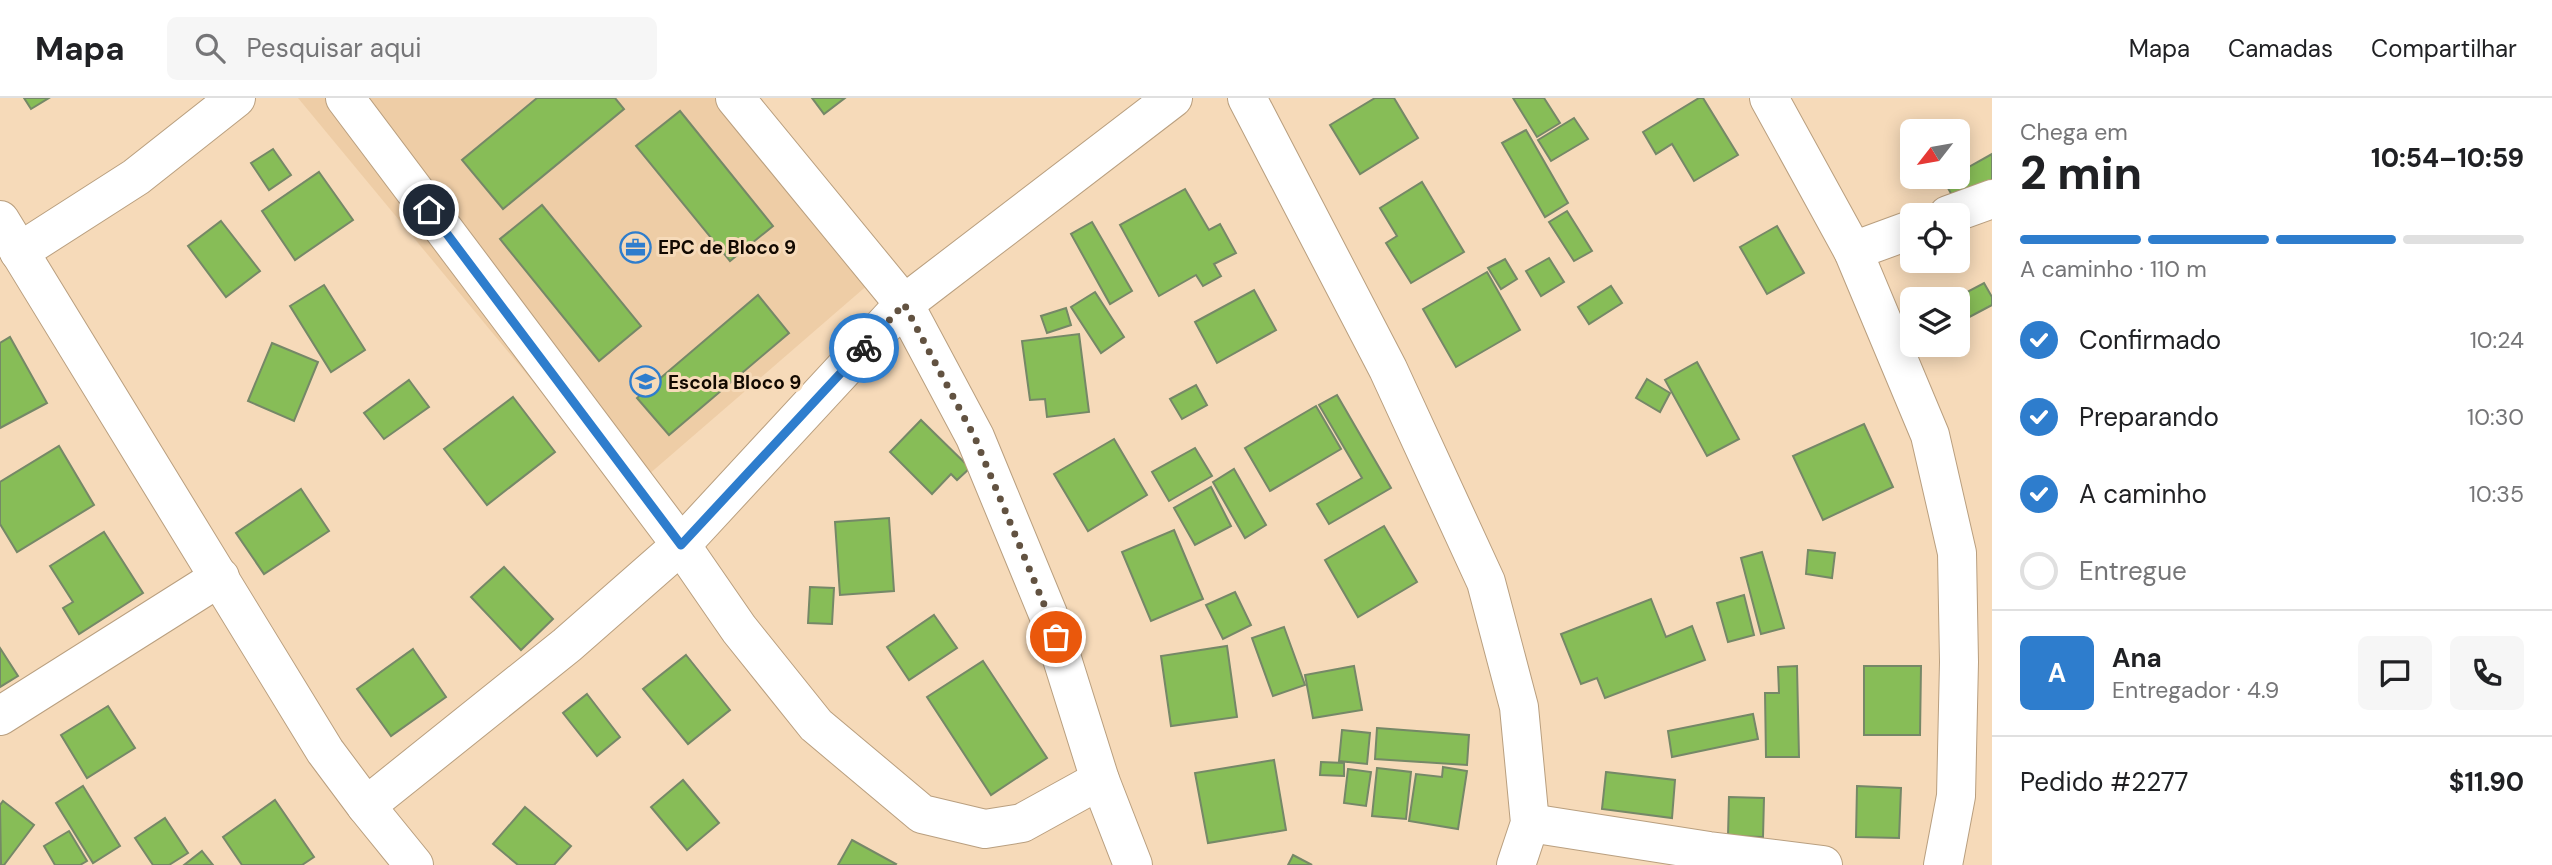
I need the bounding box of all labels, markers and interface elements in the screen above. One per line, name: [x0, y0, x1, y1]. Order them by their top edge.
search box: [167, 17, 657, 80]
text: Mapa: [35, 27, 125, 70]
icon: search: [191, 29, 229, 67]
text: Pesquisar aqui: [247, 31, 421, 65]
text: Mapa: [2129, 33, 2190, 64]
text: Camadas: [2228, 33, 2333, 64]
text: Compartilhar: [2371, 33, 2517, 64]
text: Chega em: [2020, 117, 2128, 147]
north arrow: [1900, 119, 1970, 189]
map controls: [1900, 119, 1970, 357]
text: 10:54–10:59: [2371, 141, 2524, 175]
text: 2 min: [2020, 143, 2142, 203]
pin: [399, 180, 459, 240]
icon: home: [410, 191, 448, 229]
button: locate: [1900, 203, 1970, 273]
office icon: EPC de Bloco 9: [618, 230, 652, 264]
place label: EPC de Bloco 9: [658, 235, 796, 260]
text: A caminho · 110 m: [2020, 254, 2207, 284]
button: layers: [1900, 287, 1970, 357]
courier: [829, 313, 899, 383]
icon: check: [2020, 321, 2058, 359]
text: Confirmado: [2079, 323, 2221, 357]
text: 10:24: [2470, 325, 2524, 355]
icon: bike: [845, 329, 883, 367]
school or university icon: Escola Bloco 9: [628, 365, 662, 399]
place label: Escola Bloco 9: [668, 370, 801, 395]
icon: check: [2020, 398, 2058, 436]
text: Preparando: [2079, 400, 2219, 434]
text: 10:30: [2467, 402, 2524, 432]
icon: check: [2020, 475, 2058, 513]
text: A caminho: [2079, 477, 2207, 511]
text: 10:35: [2469, 479, 2524, 509]
text: Entregue: [2079, 554, 2187, 588]
pin: [1026, 607, 1086, 667]
icon: bag: [1037, 618, 1075, 656]
button: chat: [2358, 636, 2432, 710]
button: phone: [2450, 636, 2524, 710]
text: Ana: [2112, 641, 2162, 675]
text: A: [2048, 656, 2066, 690]
text: Entregador · 4.9: [2112, 675, 2279, 705]
text: Pedido #2277: [2020, 765, 2188, 799]
text: $11.90: [2449, 765, 2524, 799]

